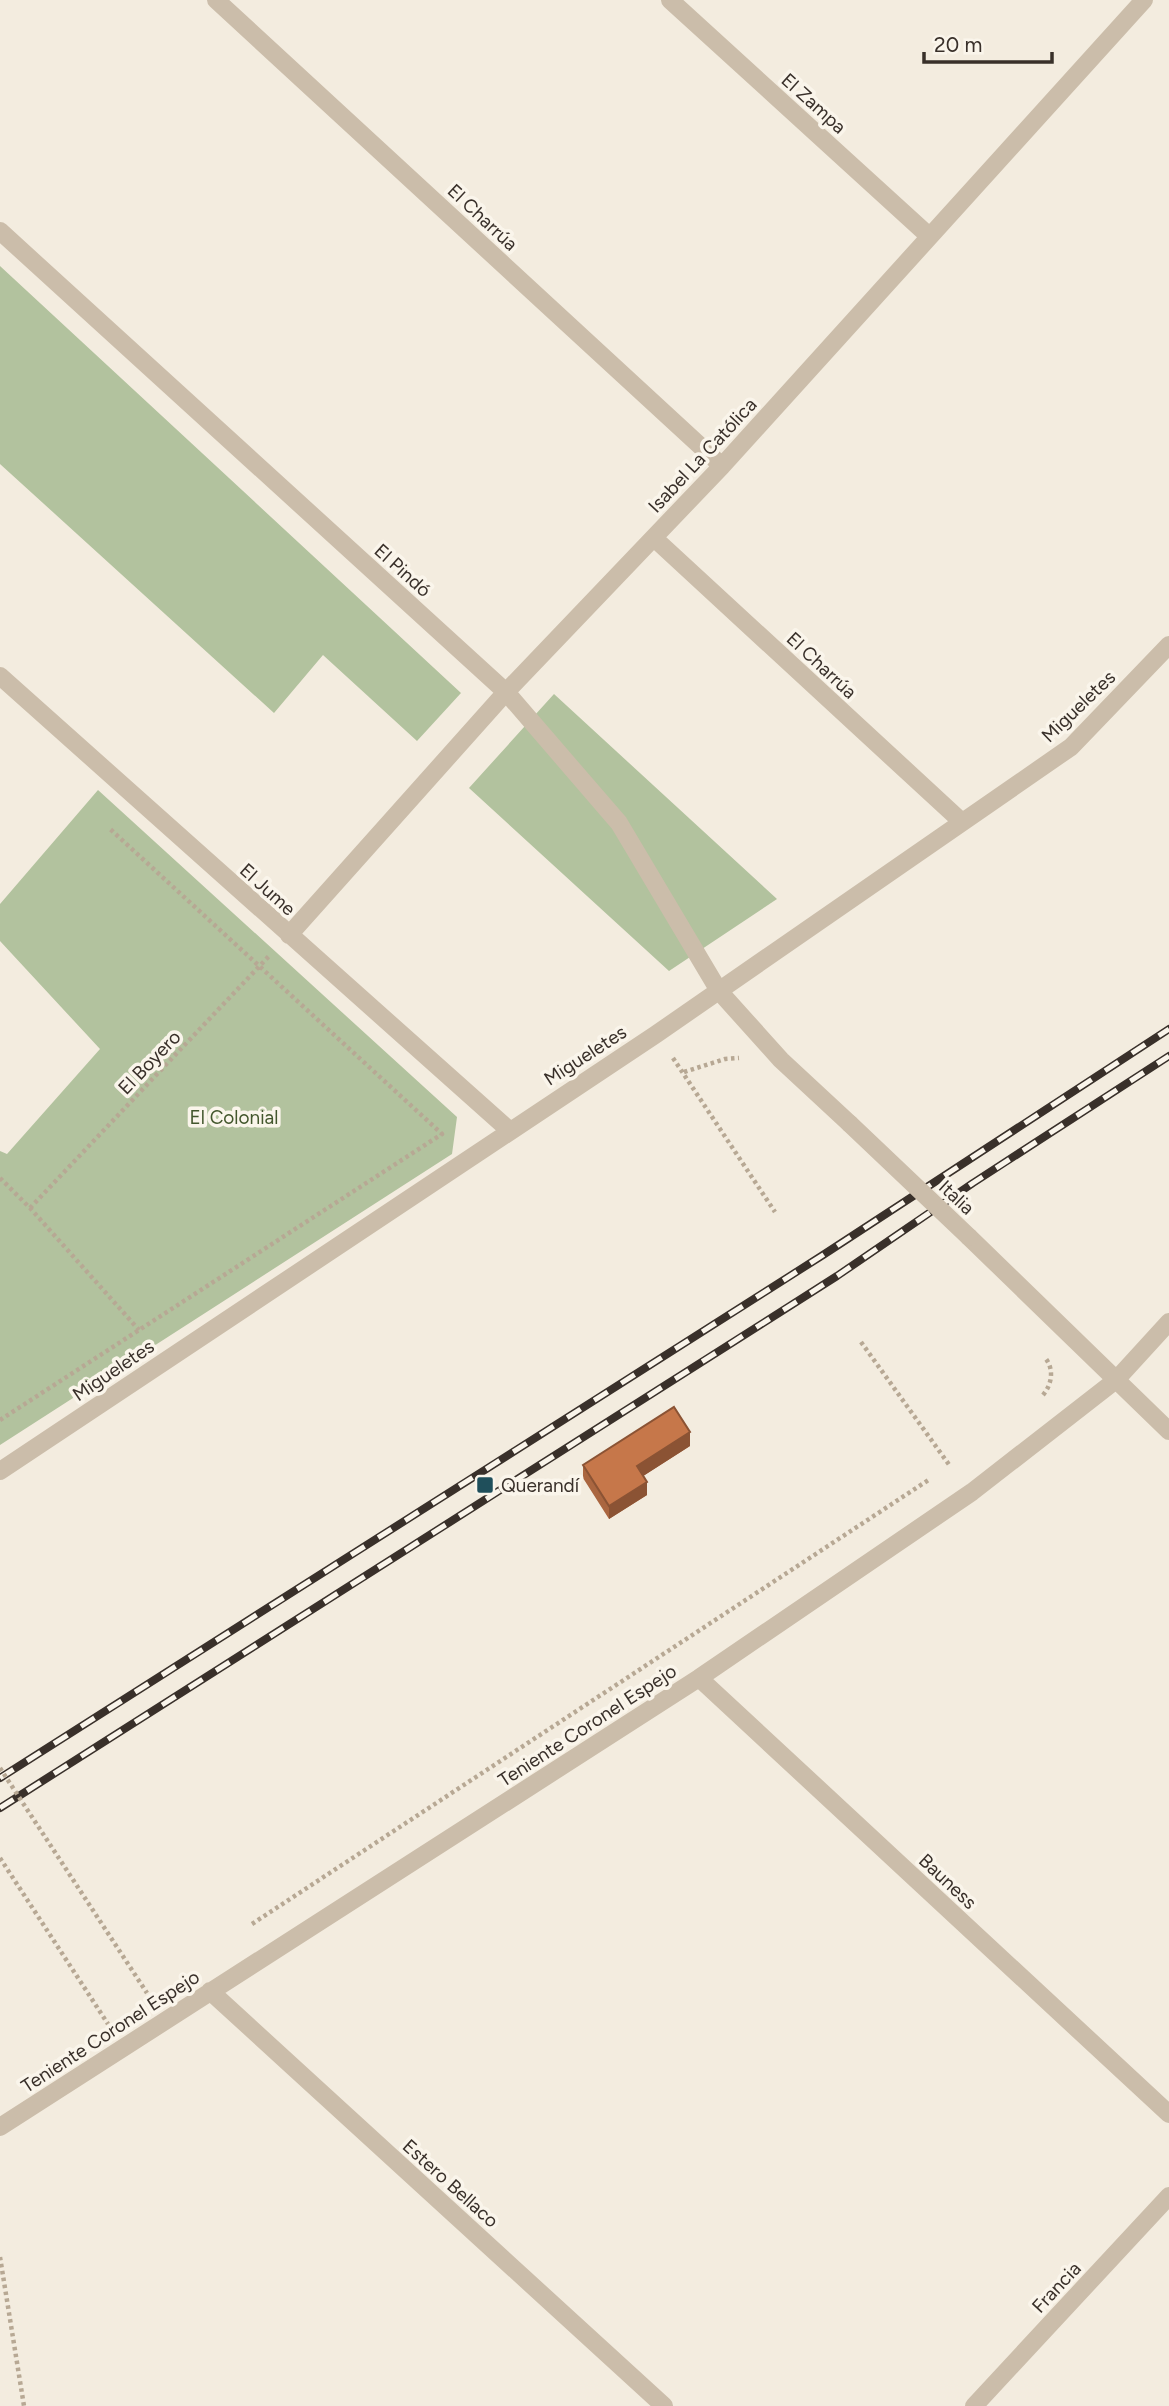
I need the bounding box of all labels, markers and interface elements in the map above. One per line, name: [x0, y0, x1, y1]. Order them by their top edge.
scale bar: [924, 21, 1052, 65]
text: 20 m: [934, 32, 982, 57]
street label: El Zampa: [777, 68, 851, 138]
street label: El Charrúa: [443, 179, 522, 256]
street label: Isabel La Católica: [643, 393, 761, 517]
street label: El Pindó: [370, 539, 436, 602]
street label: El Charrúa: [782, 627, 861, 704]
street label: Migueletes: [1037, 666, 1120, 747]
street label: El Jume: [235, 858, 300, 920]
street label: Migueletes: [540, 1020, 631, 1091]
street label: El Boyero: [113, 1026, 185, 1099]
park label: El Colonial: [190, 1106, 278, 1129]
street label: Italia: [934, 1175, 979, 1220]
street label: Migueletes: [68, 1335, 159, 1406]
place label: Querandí: [501, 1474, 581, 1497]
marker: Querandí: [475, 1475, 495, 1495]
street label: Teniente Coronel Espejo: [494, 1659, 681, 1792]
street label: Bauness: [914, 1849, 981, 1914]
street label: Teniente Coronel Espejo: [17, 1965, 204, 2098]
street label: Estero Bellaco: [398, 2134, 503, 2232]
street label: Francia: [1027, 2257, 1086, 2318]

